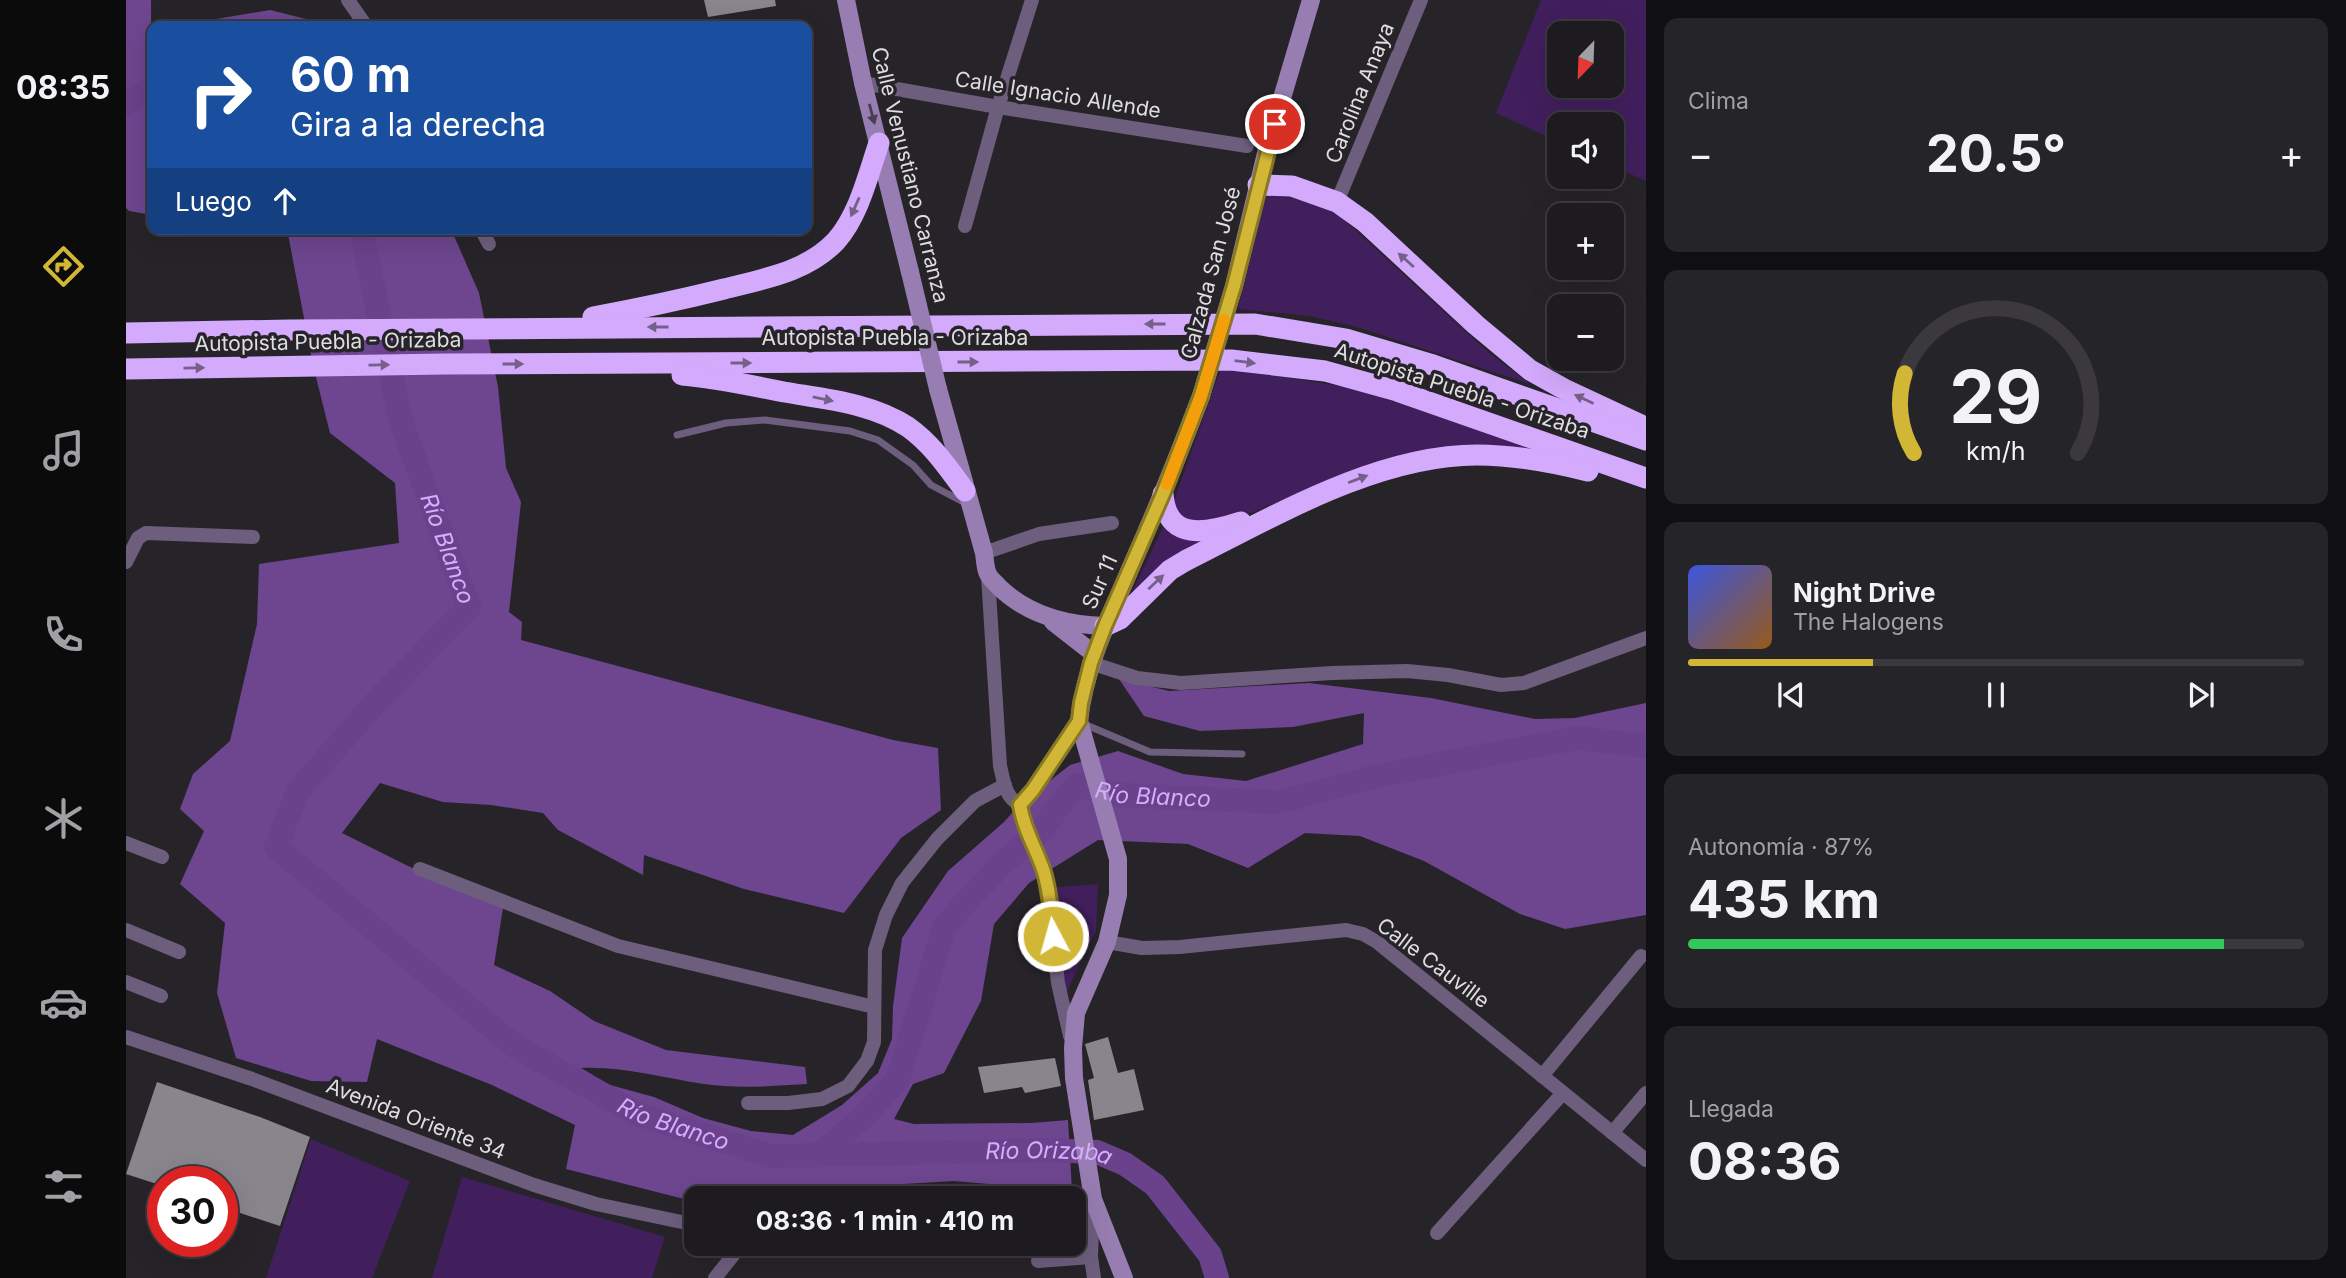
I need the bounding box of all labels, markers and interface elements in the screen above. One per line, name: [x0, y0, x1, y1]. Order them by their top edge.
street label: Carolina Anaya: [1320, 19, 1399, 167]
north arrow: [1547, 21, 1624, 98]
map controls: [1547, 21, 1624, 371]
street label: Calle Venustiano Carranza: [867, 44, 954, 305]
text: 60 m: [290, 45, 411, 104]
icon: right: [175, 49, 266, 140]
street label: Calle Ignacio Allende: [953, 66, 1163, 123]
text: 08:35: [16, 68, 110, 107]
text: Clima: [1688, 87, 1749, 115]
pin: [1245, 94, 1305, 154]
one-way arrow: [867, 104, 877, 125]
text: Gira a la derecha: [290, 105, 546, 144]
icon: arrive: [1256, 105, 1294, 143]
button: sound: [1547, 112, 1624, 189]
text: 20.5°: [1926, 122, 2066, 185]
text: −: [1688, 131, 1713, 177]
text: +: [2279, 131, 2304, 177]
icon: ahead: [266, 182, 304, 220]
street label: Calzada San José: [1175, 184, 1246, 362]
text: Luego: [175, 186, 252, 217]
one-way arrow: [850, 197, 861, 217]
button: +: [1547, 203, 1624, 280]
icon: directions: [39, 242, 88, 291]
one-way arrow: [1398, 252, 1415, 268]
button: −: [1547, 294, 1624, 371]
one-way arrow: [1143, 318, 1165, 330]
one-way arrow: [646, 321, 668, 333]
street label: Autopista Puebla - Orizaba: [762, 325, 1028, 350]
street label: Autopista Puebla - Orizaba: [194, 327, 462, 356]
street label: Autopista Puebla - Orizaba: [1331, 337, 1593, 444]
text: 29: [1949, 352, 2043, 441]
one-way arrow: [958, 356, 980, 368]
one-way arrow: [1234, 356, 1256, 367]
one-way arrow: [730, 357, 752, 369]
one-way arrow: [503, 358, 525, 370]
one-way arrow: [368, 359, 390, 371]
one-way arrow: [183, 362, 205, 374]
one-way arrow: [1574, 393, 1594, 405]
one-way arrow: [812, 394, 834, 405]
icon: music: [39, 426, 88, 475]
text: km/h: [1966, 436, 2026, 466]
one-way arrow: [1348, 474, 1369, 485]
water label: Río Blanco: [414, 489, 481, 608]
street label: Sur 11: [1077, 551, 1123, 613]
one-way arrow: [1147, 574, 1165, 590]
text: Night Drive: [1793, 577, 1935, 608]
text: The Halogens: [1793, 608, 1944, 636]
icon: phone: [39, 610, 88, 659]
icon: previous: [1772, 676, 1810, 714]
icon: pause: [1977, 676, 2015, 714]
icon: next: [2182, 676, 2220, 714]
water label: Río Blanco: [1092, 776, 1212, 813]
icon: climate: [39, 794, 88, 843]
text: Autonomía · 87%: [1688, 833, 1874, 861]
text: 435 km: [1688, 868, 1880, 931]
position arrow: [1016, 899, 1090, 973]
street label: Calle Cauville: [1372, 912, 1494, 1013]
icon: car: [39, 978, 88, 1027]
street label: Avenida Oriente 34: [323, 1073, 509, 1164]
water label: Río Blanco: [613, 1091, 733, 1156]
text: Llegada: [1688, 1095, 1774, 1123]
text: 08:36: [1688, 1130, 1842, 1193]
water label: Río Orizaba: [985, 1136, 1117, 1171]
icon: filters: [39, 1162, 88, 1211]
speed limit sign: 30: [147, 1166, 238, 1257]
text: 08:36 · 1 min · 410 m: [756, 1205, 1014, 1236]

